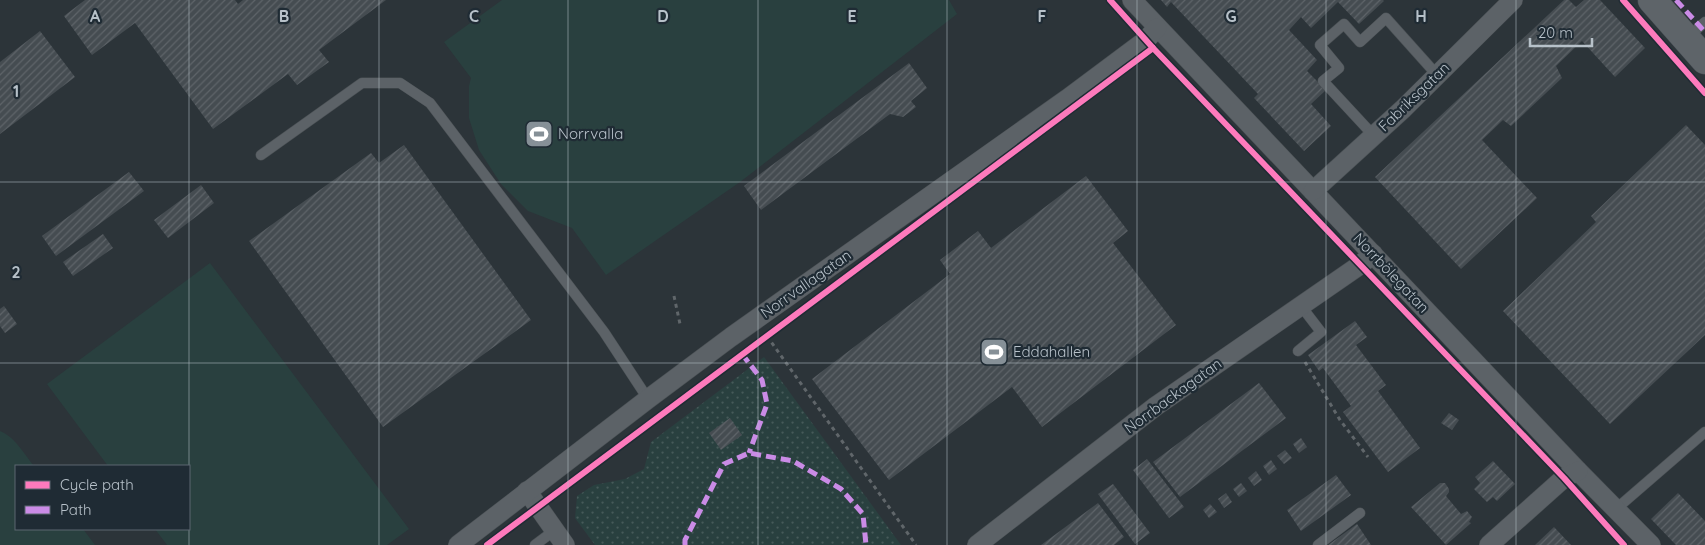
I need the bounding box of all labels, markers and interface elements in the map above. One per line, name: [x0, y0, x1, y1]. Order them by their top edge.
text: A: [90, 6, 101, 26]
text: B: [279, 6, 289, 26]
text: C: [469, 6, 479, 26]
text: D: [657, 6, 669, 26]
text: E: [847, 6, 857, 26]
text: F: [1038, 6, 1047, 26]
text: G: [1225, 6, 1237, 26]
text: H: [1415, 6, 1427, 26]
scale bar: [1530, 15, 1592, 47]
text: 20 m: [1538, 23, 1573, 42]
street label: Fabriksgatan: [1374, 58, 1453, 135]
text: 1: [13, 81, 19, 101]
sports icon: Norrvalla: [524, 119, 554, 149]
place label: Norrvalla: [558, 124, 623, 143]
street label: Norrbölegatan: [1349, 229, 1433, 317]
street label: Norrvallagatan: [757, 245, 855, 322]
text: 2: [11, 262, 21, 282]
sports icon: Eddahallen: [979, 337, 1009, 367]
place label: Eddahallen: [1013, 342, 1090, 361]
street label: Norrbackagatan: [1120, 354, 1225, 437]
legend: [15, 465, 190, 530]
text: Cycle path: [60, 475, 134, 494]
text: Path: [60, 500, 92, 519]

